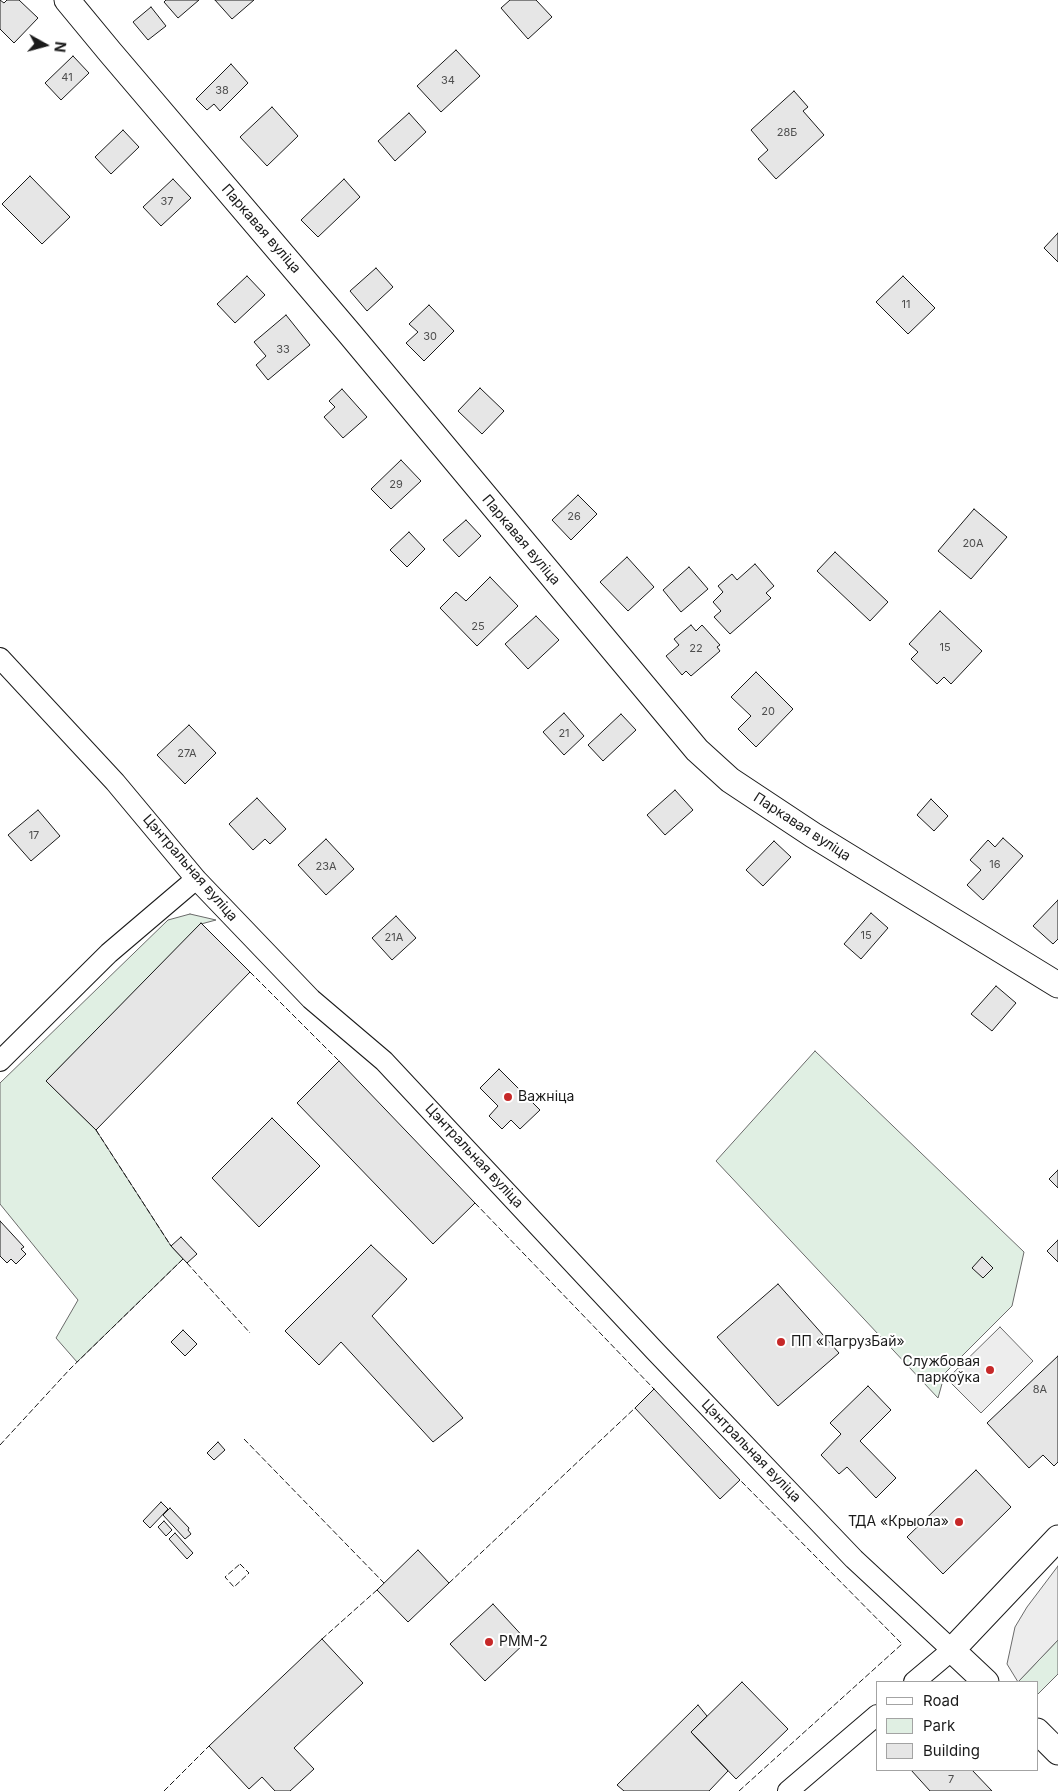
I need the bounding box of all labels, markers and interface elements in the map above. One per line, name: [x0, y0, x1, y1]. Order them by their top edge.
north arrow: [20, 20, 70, 70]
text: N: [51, 41, 69, 53]
house number: 41: [61, 71, 73, 85]
house number: 34: [441, 74, 455, 88]
house number: 38: [215, 84, 229, 98]
house number: 28Б: [777, 126, 797, 140]
street label: Паркавая вуліца: [218, 181, 304, 277]
house number: 37: [160, 195, 174, 209]
house number: 11: [902, 298, 910, 312]
house number: 30: [423, 330, 437, 344]
house number: 33: [276, 343, 290, 357]
house number: 29: [389, 478, 403, 492]
street label: Паркавая вуліца: [478, 491, 564, 589]
house number: 26: [567, 510, 581, 524]
house number: 20А: [962, 537, 984, 551]
house number: 25: [471, 620, 485, 634]
house number: 15: [939, 641, 951, 655]
house number: 22: [689, 642, 703, 656]
house number: 20: [761, 705, 775, 719]
house number: 21: [558, 727, 570, 741]
house number: 27А: [177, 747, 197, 761]
street label: Паркавая вуліца: [750, 789, 854, 865]
street label: Цэнтральная вуліца: [139, 811, 241, 925]
house number: 17: [29, 829, 39, 843]
house number: 16: [989, 858, 1001, 872]
house number: 23А: [315, 860, 337, 874]
house number: 15: [860, 929, 872, 943]
house number: 21А: [385, 931, 403, 945]
place label: Важніца: [518, 1089, 574, 1105]
marker: Важніца: [502, 1091, 514, 1103]
street label: Цэнтральная вуліца: [421, 1100, 527, 1212]
place label: ПП «ПагрузБай»: [791, 1334, 905, 1350]
marker: ПП «ПагрузБай»: [775, 1336, 787, 1348]
place label: Службовая паркоўка: [903, 1354, 980, 1386]
marker: Службовая паркоўка: [984, 1364, 996, 1376]
house number: 8А: [1033, 1383, 1047, 1397]
street label: Цэнтральная вуліца: [698, 1396, 804, 1506]
place label: ТДА «Крыола»: [848, 1514, 949, 1530]
marker: ТДА «Крыола»: [953, 1516, 965, 1528]
place label: РММ-2: [499, 1634, 548, 1650]
marker: РММ-2: [483, 1636, 495, 1648]
legend: [876, 1681, 1038, 1771]
text: Road: [923, 1691, 959, 1710]
text: Park: [923, 1716, 955, 1735]
text: Building: [923, 1741, 980, 1760]
house number: 7: [948, 1773, 954, 1787]

